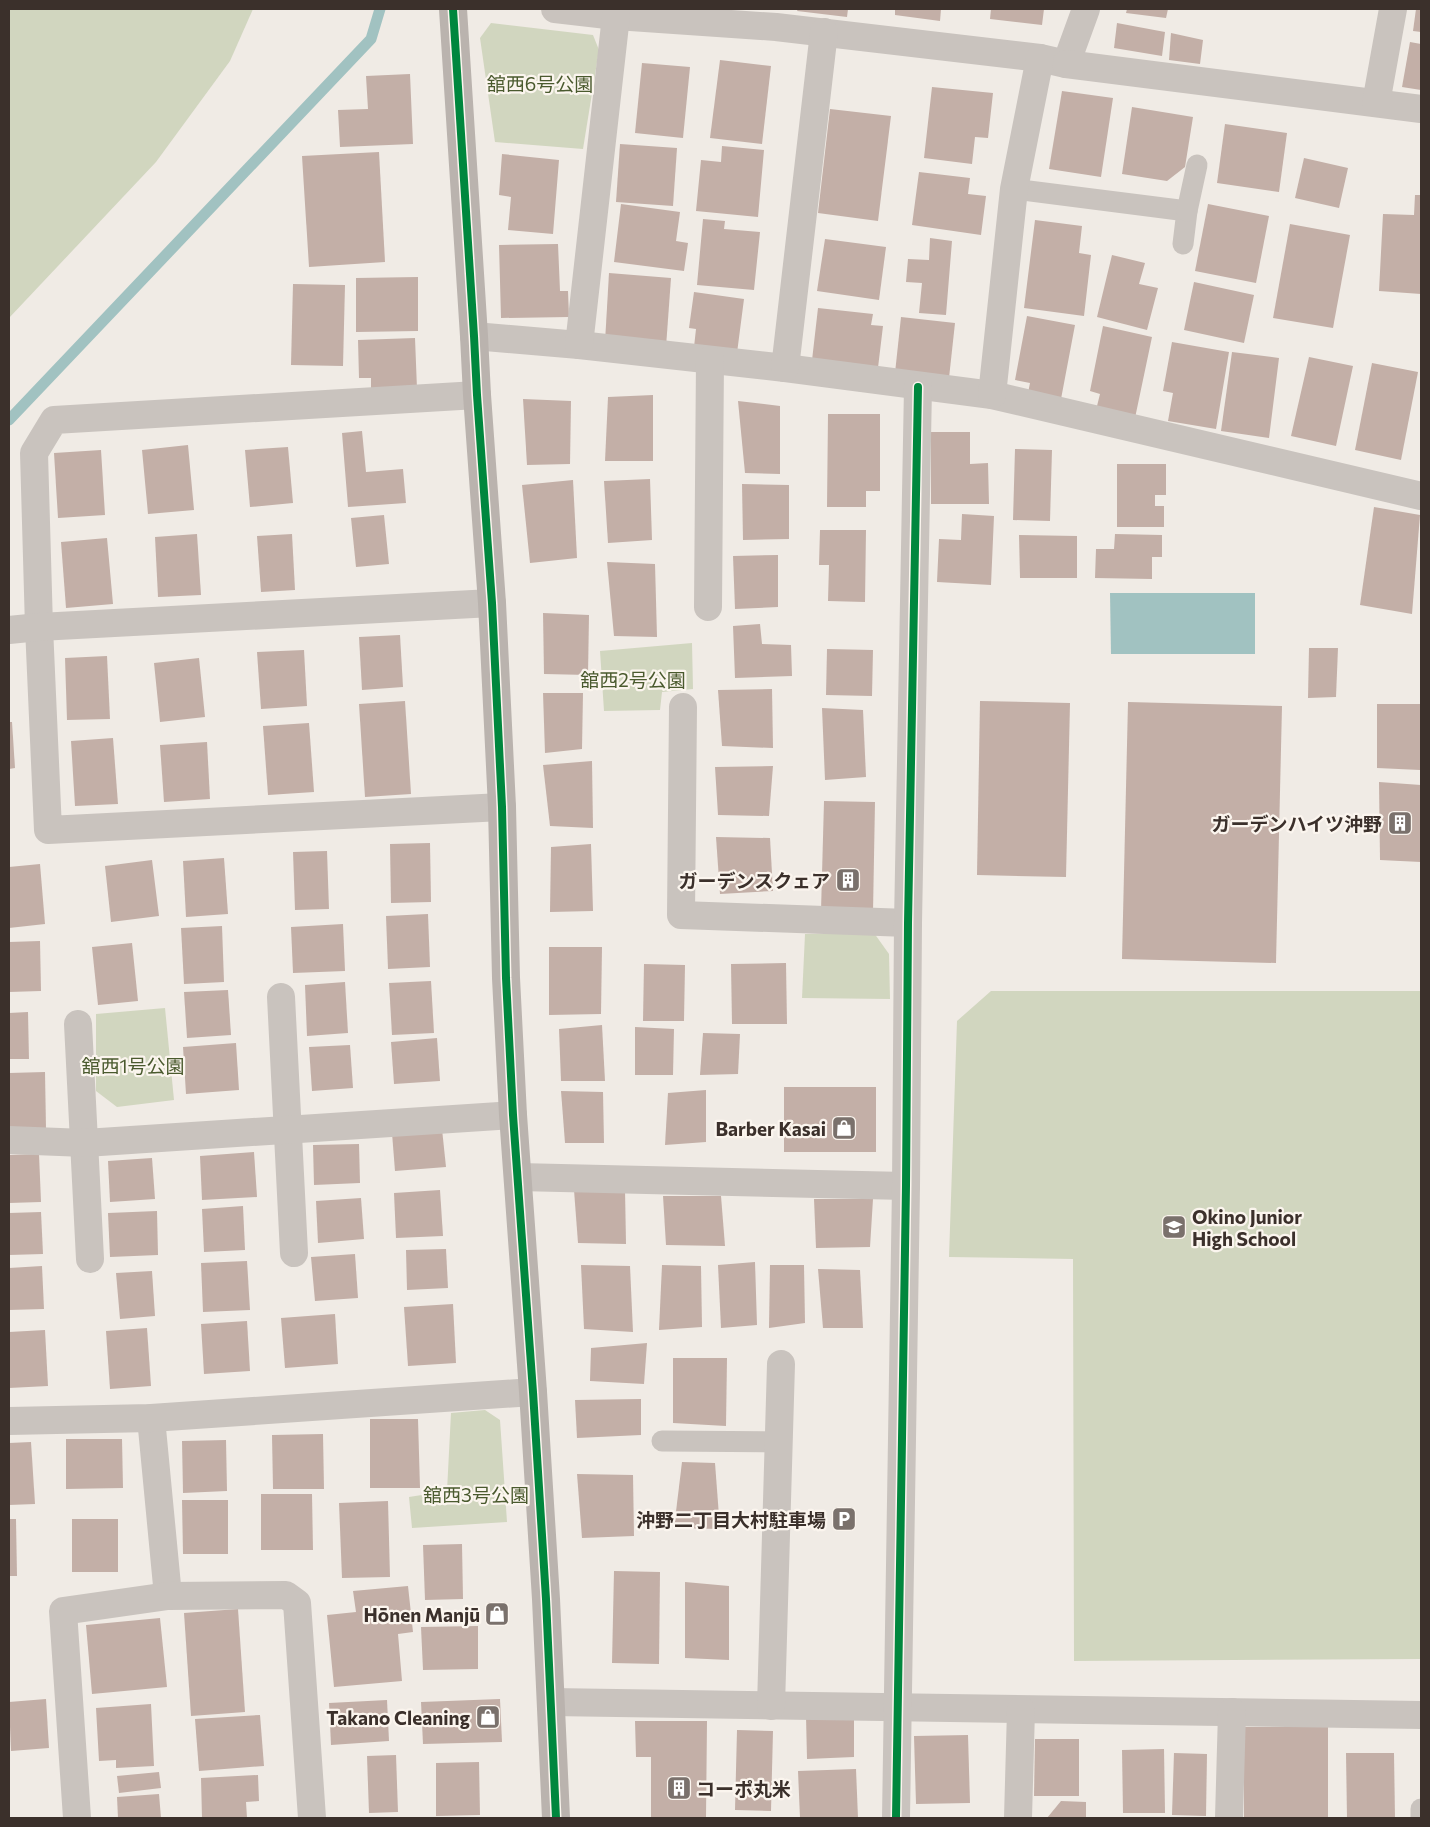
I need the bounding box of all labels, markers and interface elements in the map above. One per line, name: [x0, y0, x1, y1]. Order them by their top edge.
park label: 舘西6号公園: [487, 72, 593, 95]
park label: 舘西2号公園: [580, 668, 686, 691]
building icon: ガーデンハイツ沖野: [1387, 810, 1413, 836]
place label: ガーデンハイツ沖野: [1211, 812, 1382, 835]
building icon: ガーデンスクェア: [835, 867, 861, 893]
place label: ガーデンスクェア: [679, 869, 830, 892]
park label: 舘西1号公園: [81, 1054, 185, 1077]
shop icon: Barber Kasai: [831, 1115, 857, 1141]
place label: Barber Kasai: [715, 1117, 826, 1140]
place label: Okino Junior High School: [1192, 1205, 1302, 1250]
school or university icon: Okino Junior High School: [1161, 1214, 1187, 1240]
park label: 舘西3号公園: [423, 1483, 529, 1506]
parking icon: 沖野二丁目大村駐車場: [831, 1506, 857, 1532]
place label: 沖野二丁目大村駐車場: [636, 1508, 826, 1531]
shop icon: Hōnen Manjū: [484, 1601, 510, 1627]
place label: Hōnen Manjū: [364, 1603, 480, 1626]
shop icon: Takano Cleaning: [475, 1704, 501, 1730]
place label: Takano Cleaning: [326, 1706, 471, 1729]
building icon: コーポ丸米: [666, 1775, 692, 1801]
place label: コーポ丸米: [696, 1777, 791, 1800]

